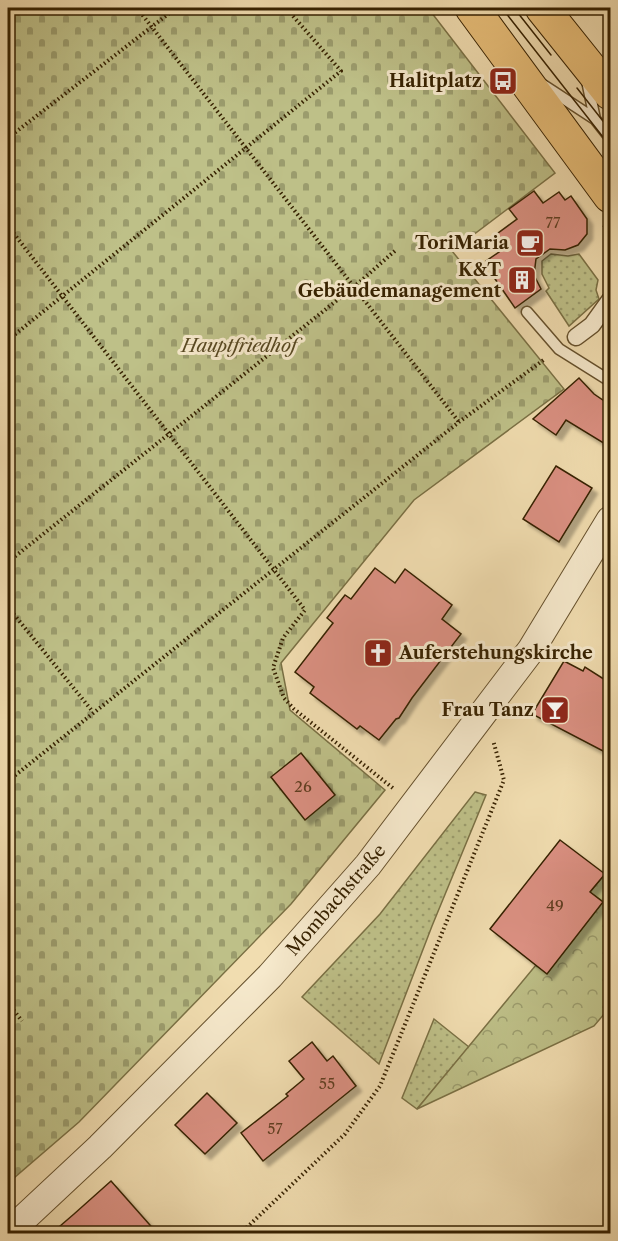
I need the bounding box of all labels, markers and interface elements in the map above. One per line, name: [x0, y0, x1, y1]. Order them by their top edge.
bus stop icon: Halitplatz: [487, 65, 519, 97]
place label: Halitplatz: [389, 70, 482, 92]
house number: 77: [546, 213, 561, 232]
cafe icon: ToriMaria: [514, 227, 546, 259]
place label: ToriMaria: [415, 232, 510, 254]
place label: K&T Gebäudemanagement: [298, 259, 502, 302]
building icon: K&T Gebäudemanagement: [506, 264, 538, 296]
park label: Hauptfriedhof: [180, 335, 303, 357]
church icon: Auferstehungskirche: [362, 637, 394, 669]
place label: Auferstehungskirche: [398, 642, 593, 664]
bar icon: Frau Tanz: [539, 694, 571, 726]
place label: Frau Tanz: [442, 699, 534, 721]
house number: 26: [294, 777, 312, 796]
street label: Mombachstraße: [282, 840, 390, 960]
house number: 49: [546, 896, 564, 915]
house number: 55: [319, 1074, 335, 1093]
house number: 57: [267, 1119, 283, 1138]

